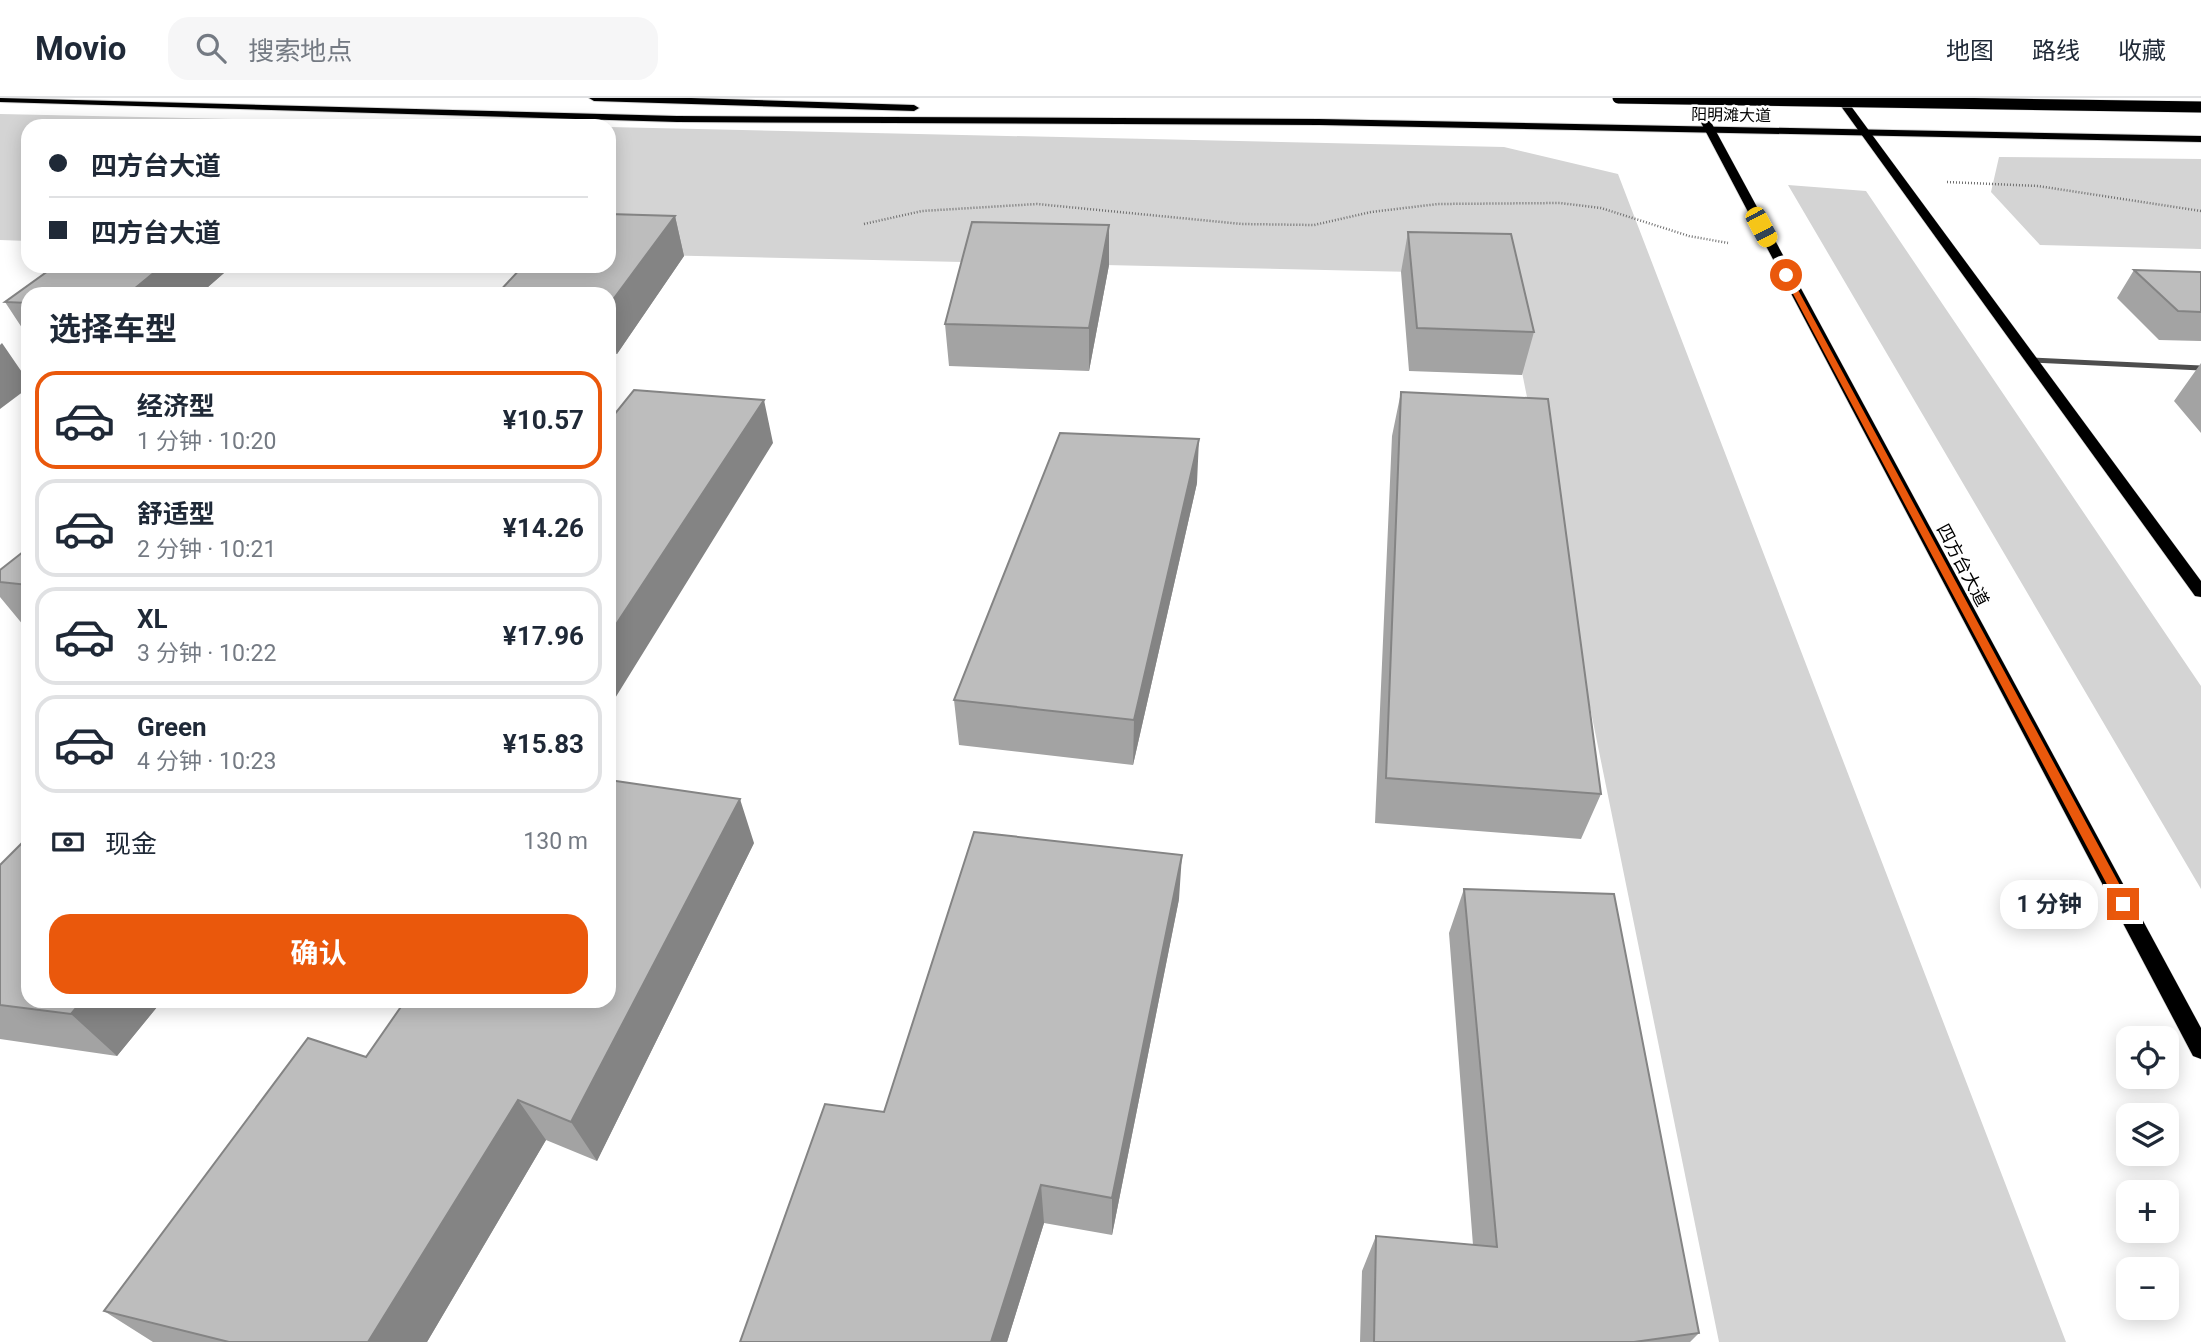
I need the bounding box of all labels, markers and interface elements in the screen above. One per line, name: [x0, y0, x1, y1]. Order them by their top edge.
search box: [168, 17, 658, 80]
text: Movio: [35, 29, 126, 68]
icon: search: [192, 29, 230, 67]
text: 搜索地点: [248, 36, 352, 66]
text: 地图: [1946, 37, 1994, 65]
text: 路线: [2032, 37, 2080, 65]
text: 收藏: [2118, 37, 2166, 65]
street label: 阳明滩大道: [1691, 105, 1771, 125]
text: 四方台大道: [91, 151, 221, 181]
car: [1742, 204, 1781, 250]
text: 四方台大道: [91, 218, 221, 248]
route start: [1770, 259, 1802, 291]
text: 选择车型: [49, 310, 177, 348]
icon: car: [53, 389, 116, 452]
text: 经济型: [137, 391, 215, 421]
text: ¥10.57: [503, 405, 584, 435]
text: 1 分钟 · 10:20: [137, 428, 276, 455]
icon: car: [53, 497, 116, 560]
text: 舒适型: [137, 499, 215, 529]
text: ¥14.26: [503, 513, 584, 543]
street label: 四方台大道: [1933, 520, 1993, 610]
text: 2 分钟 · 10:21: [137, 536, 276, 563]
text: XL: [137, 604, 168, 634]
icon: car: [53, 605, 116, 668]
text: ¥17.96: [503, 621, 584, 651]
text: 3 分钟 · 10:22: [137, 640, 276, 667]
text: Green: [137, 712, 207, 742]
icon: car: [53, 713, 116, 776]
text: ¥15.83: [503, 729, 584, 759]
text: 4 分钟 · 10:23: [137, 748, 276, 775]
icon: cash: [49, 823, 87, 861]
text: 130 m: [523, 828, 588, 855]
text: 现金: [105, 829, 157, 859]
callout: 1 分钟: [2000, 880, 2098, 928]
route end: [2107, 888, 2139, 920]
text: 1 分钟: [2017, 891, 2081, 918]
button: 确认: [49, 914, 588, 994]
map controls: [2116, 1026, 2179, 1320]
button: locate: [2116, 1026, 2179, 1089]
button: layers: [2116, 1103, 2179, 1166]
button: +: [2116, 1180, 2179, 1243]
button: −: [2116, 1257, 2179, 1320]

